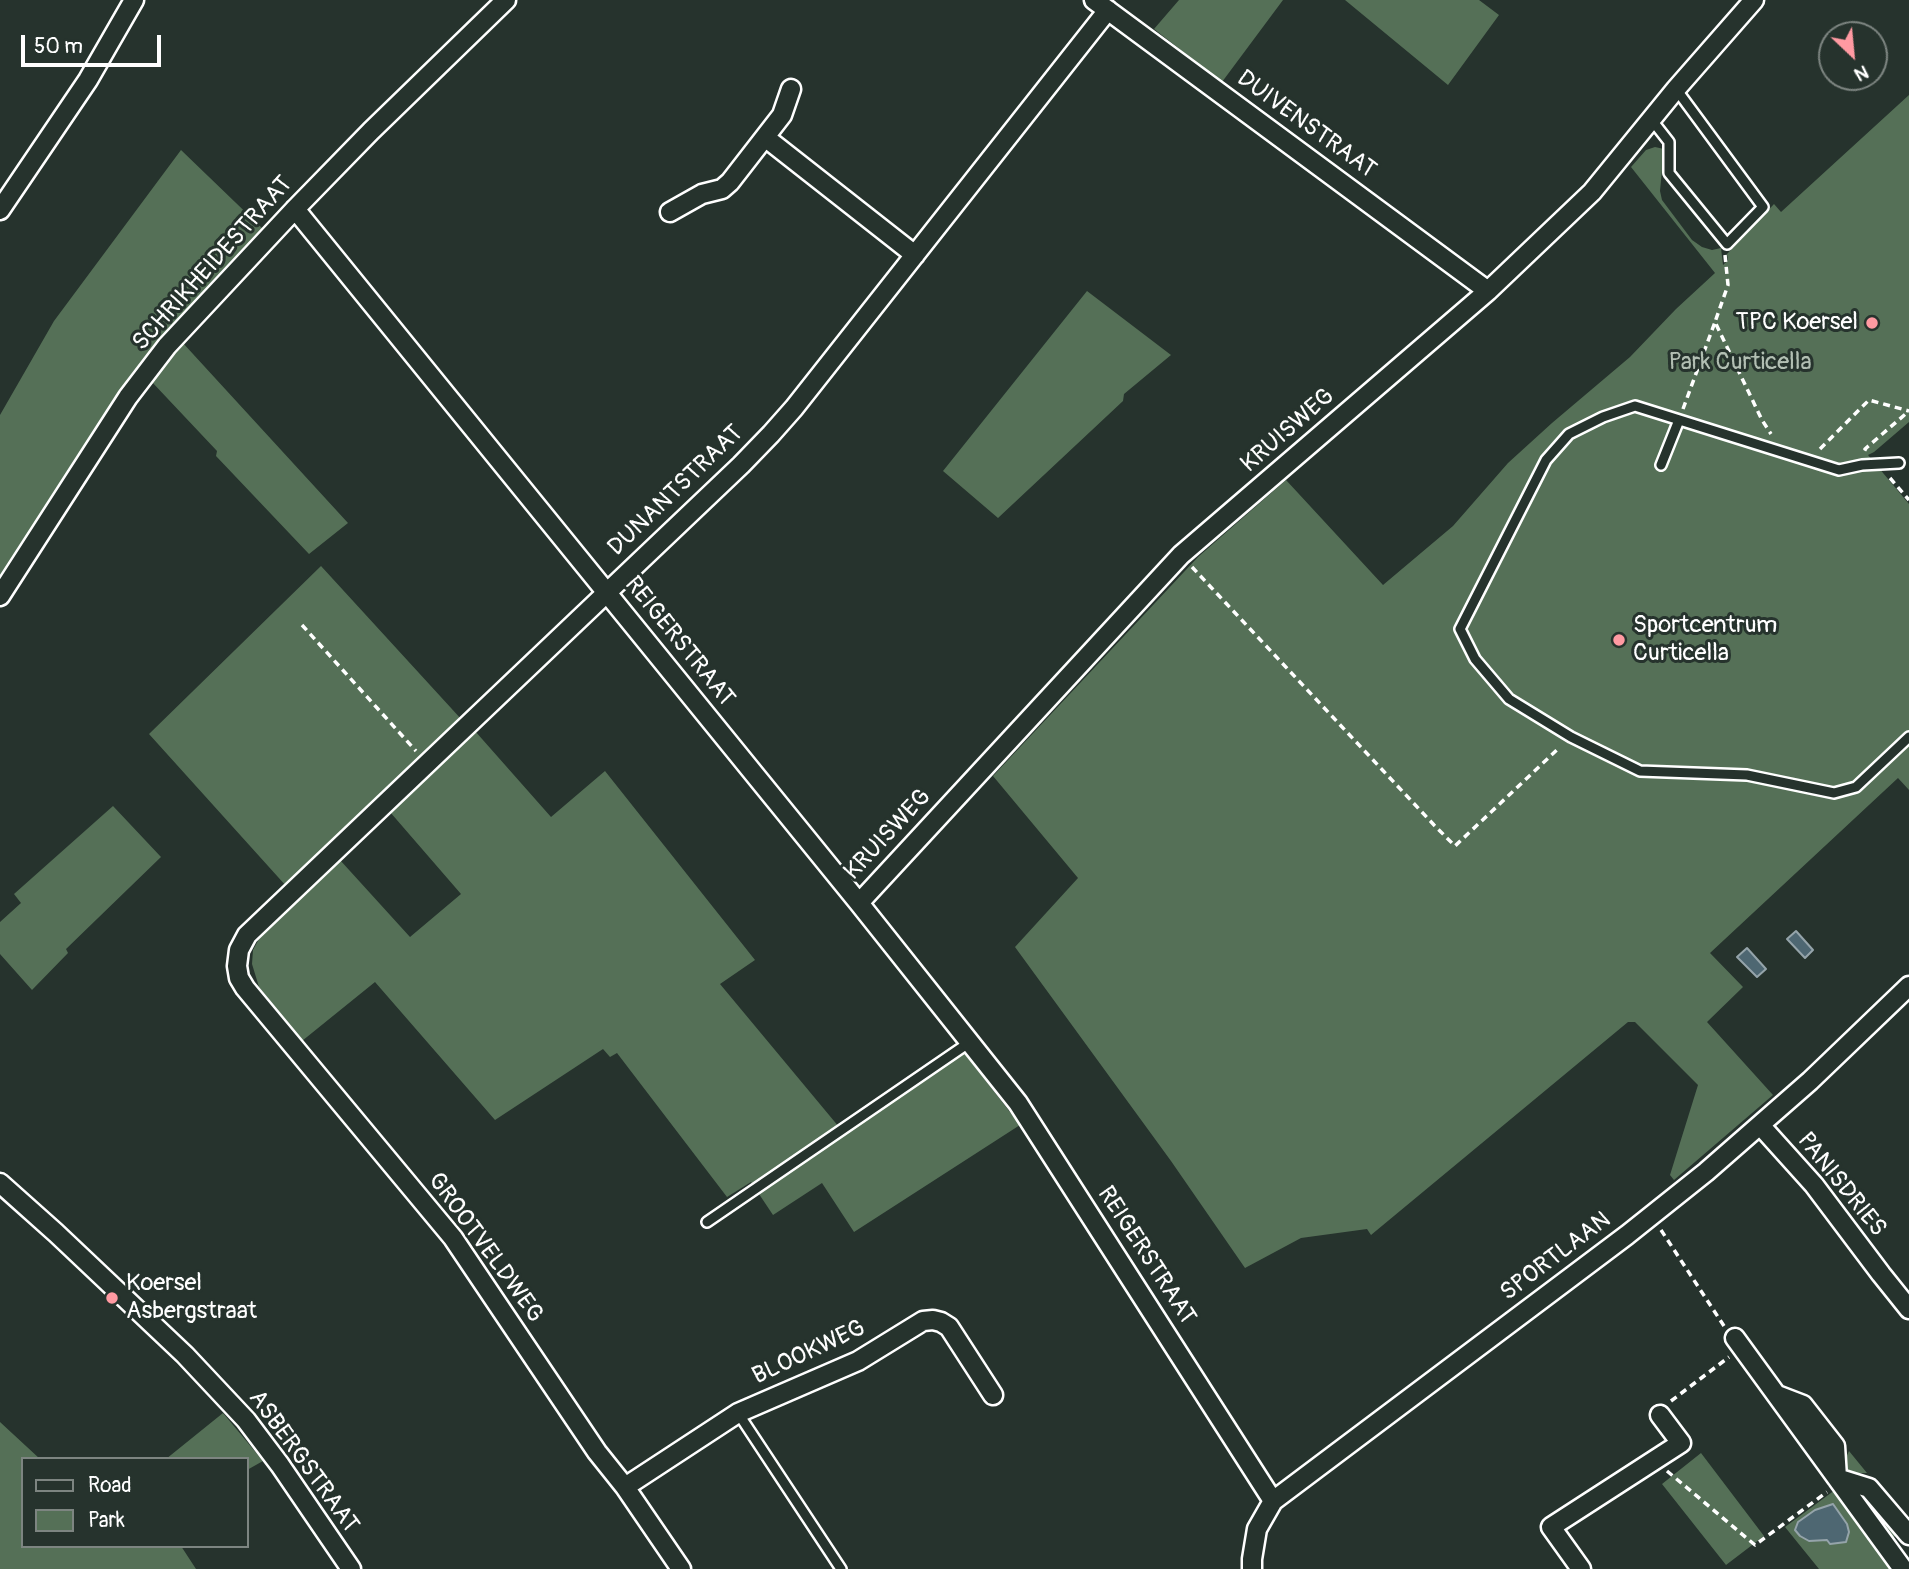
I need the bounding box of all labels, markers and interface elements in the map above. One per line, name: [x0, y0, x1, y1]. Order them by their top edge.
scale bar: [24, 21, 164, 65]
north arrow: [1818, 21, 1888, 91]
text: 50 m: [34, 33, 83, 60]
text: N: [1850, 59, 1872, 87]
street label: DUIVENSTRAAT: [1231, 65, 1381, 185]
street label: SCHRIKHEIDESTRAAT: [127, 171, 299, 357]
place label: TPC Koersel: [1735, 309, 1858, 337]
marker: TPC Koersel: [1864, 315, 1880, 331]
park label: Park Curticella: [1668, 349, 1812, 377]
street label: KRUISWEG: [1236, 383, 1340, 479]
street label: DUNANTSTRAAT: [603, 419, 749, 563]
street label: REIGERSTRAAT: [618, 571, 740, 713]
place label: Sportcentrum Curticella: [1633, 612, 1777, 668]
marker: Sportcentrum Curticella: [1611, 632, 1627, 648]
street label: KRUISWEG: [839, 784, 937, 886]
street label: PANISDRIES: [1790, 1127, 1892, 1243]
street label: GROOTVELDWEG: [421, 1168, 549, 1328]
street label: REIGERSTRAAT: [1091, 1181, 1201, 1331]
street label: SPORTLAAN: [1495, 1206, 1617, 1308]
place label: Koersel Asbergstraat: [126, 1270, 257, 1326]
marker: Koersel Asbergstraat: [104, 1290, 120, 1306]
street label: BLOOKWEG: [748, 1314, 870, 1392]
street label: ASBERGSTRAAT: [242, 1385, 364, 1539]
legend: [21, 1457, 248, 1548]
text: Road: [88, 1472, 132, 1499]
text: Park: [88, 1507, 125, 1534]

